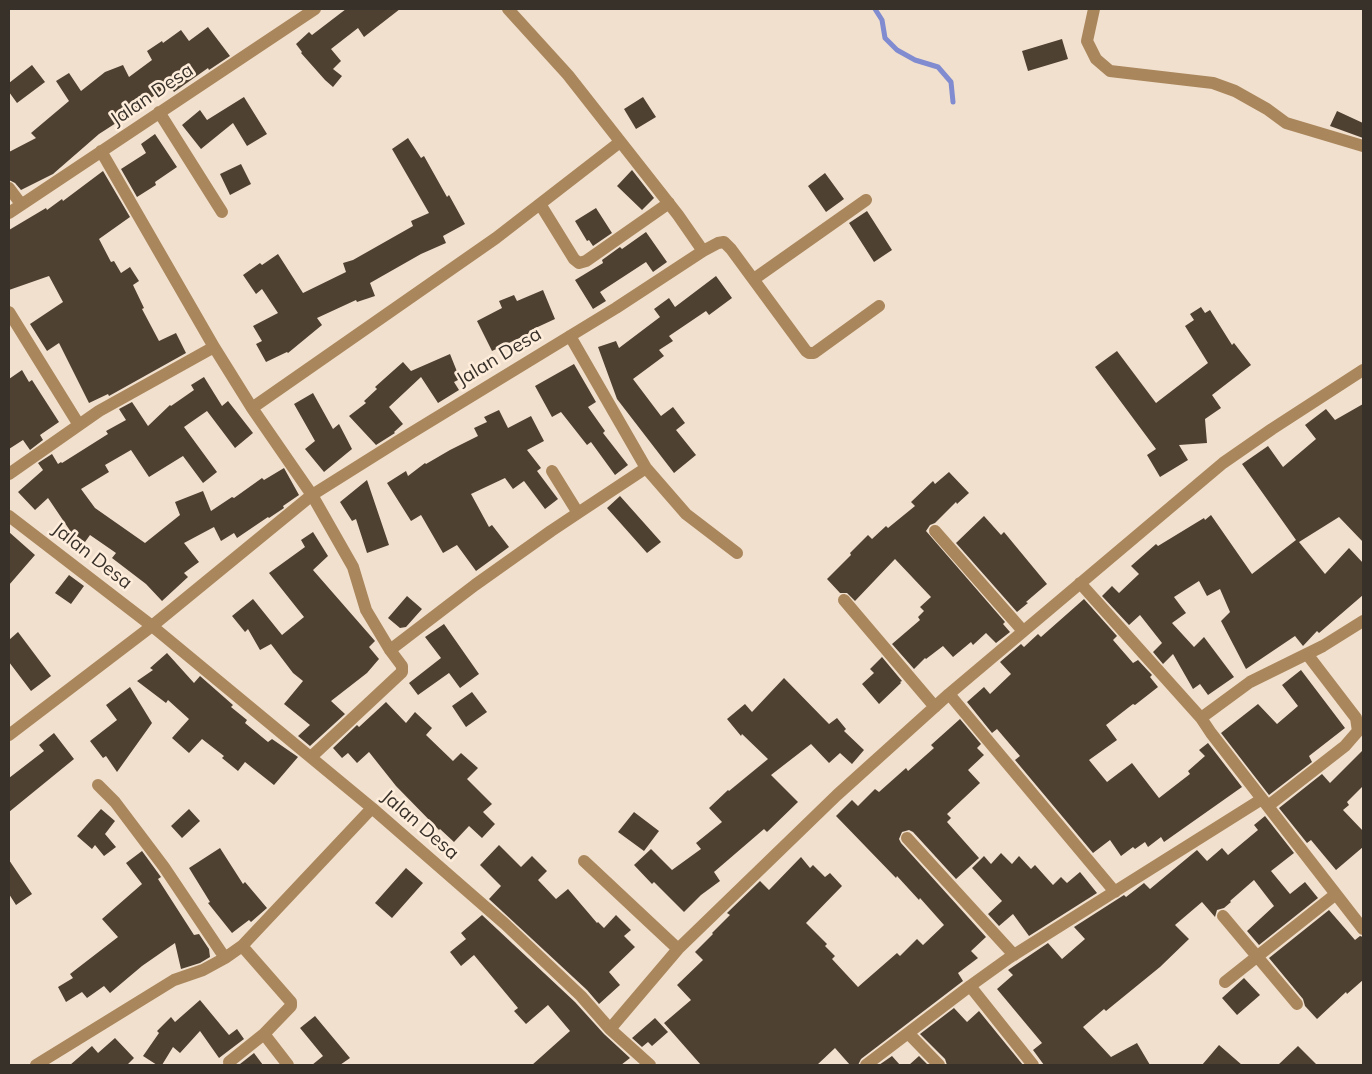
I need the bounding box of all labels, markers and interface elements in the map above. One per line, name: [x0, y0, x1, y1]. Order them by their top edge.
street label: Jalan Desa: [106, 59, 198, 131]
street label: Jalan Desa: [452, 323, 546, 391]
street label: Jalan Desa: [48, 518, 136, 594]
street label: Jalan Desa: [377, 785, 463, 865]

